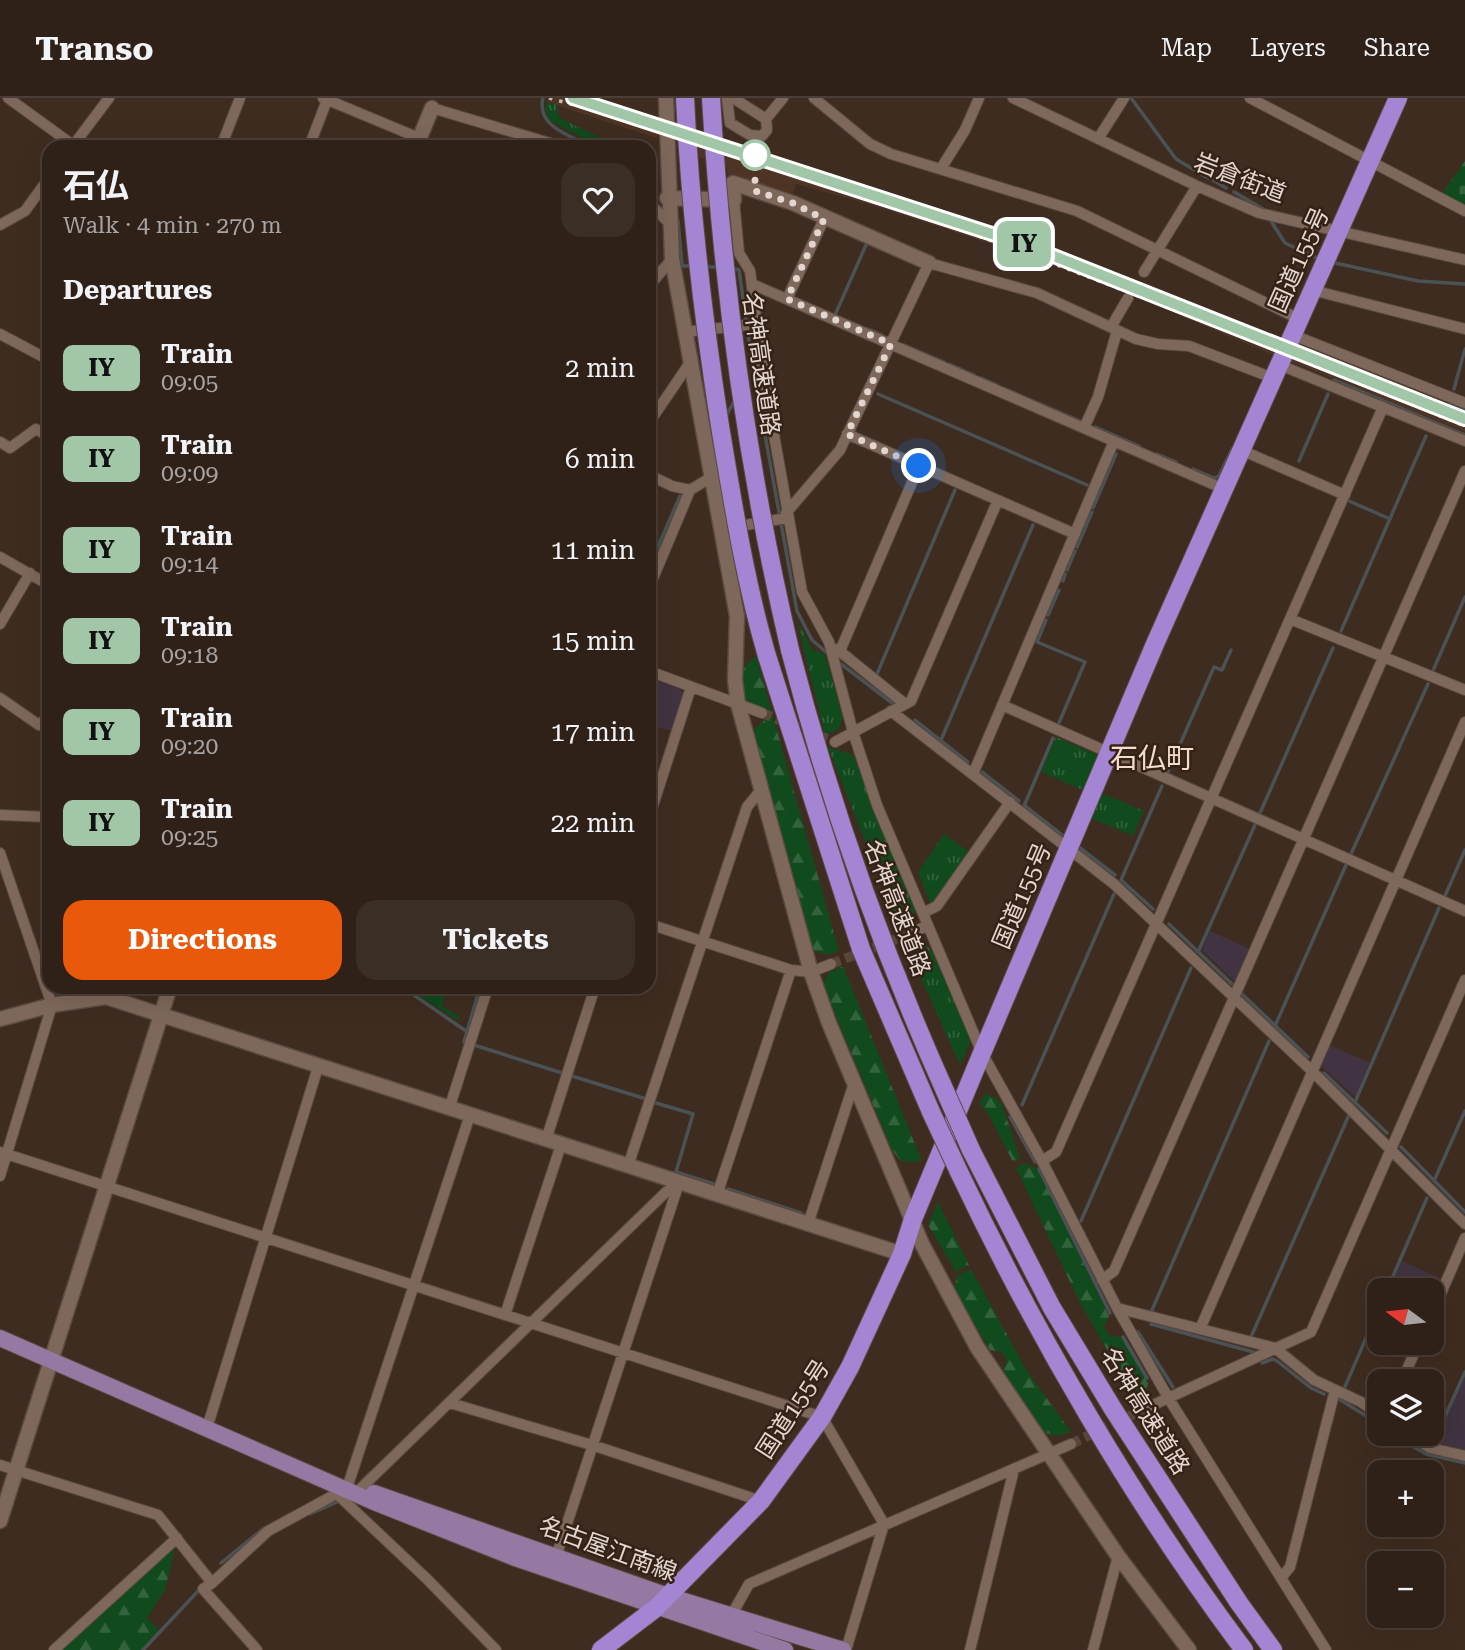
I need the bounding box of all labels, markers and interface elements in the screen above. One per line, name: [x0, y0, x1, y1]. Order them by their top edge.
text: Transo: [35, 29, 153, 68]
text: Map: [1161, 34, 1212, 62]
text: Layers: [1250, 34, 1326, 62]
text: Share: [1364, 34, 1430, 62]
unlabelled marker: [740, 140, 770, 170]
street label: 岩倉街道: [1190, 148, 1290, 208]
button: heart: [561, 163, 635, 237]
text: 石仏: [63, 166, 129, 205]
street label: 国道155号: [1263, 203, 1335, 317]
text: Walk · 4 min · 270 m: [63, 212, 282, 239]
line badge: IY: [992, 221, 1056, 267]
text: IY: [1011, 230, 1037, 258]
text: Departures: [63, 275, 212, 305]
street label: 名神高速道路: [737, 291, 785, 437]
text: Train: [161, 339, 233, 369]
text: 2 min: [565, 353, 635, 383]
text: IY: [88, 354, 115, 382]
text: 09:05: [161, 369, 218, 396]
text: Train: [161, 430, 233, 460]
text: 6 min: [565, 444, 635, 474]
text: IY: [88, 445, 115, 473]
your location: [901, 448, 936, 483]
text: 09:09: [161, 460, 218, 487]
text: Train: [161, 521, 233, 551]
text: 11 min: [551, 535, 635, 565]
text: IY: [88, 536, 115, 564]
text: 09:14: [161, 551, 218, 578]
text: Train: [161, 612, 233, 642]
text: 15 min: [551, 626, 635, 656]
text: IY: [88, 627, 115, 655]
text: 09:18: [161, 642, 218, 669]
text: Train: [161, 703, 233, 733]
text: 17 min: [551, 717, 635, 747]
text: IY: [88, 718, 115, 746]
text: 09:20: [161, 733, 218, 760]
district label: 石仏町: [1110, 742, 1194, 775]
text: Train: [161, 794, 233, 824]
text: 22 min: [551, 808, 635, 838]
text: IY: [88, 809, 115, 837]
text: 09:25: [161, 824, 218, 851]
street label: 名神高速道路: [858, 836, 936, 980]
street label: 国道155号: [987, 839, 1057, 953]
button: Directions: [63, 900, 342, 980]
button: Tickets: [356, 900, 635, 980]
north arrow: [1367, 1278, 1444, 1354]
map controls: [1367, 1278, 1444, 1628]
street label: 名神高速道路: [1095, 1343, 1195, 1479]
street label: 国道155号: [751, 1354, 835, 1464]
button: layers: [1367, 1369, 1444, 1446]
button: +: [1367, 1460, 1444, 1537]
street label: 名古屋江南線: [536, 1511, 680, 1587]
button: −: [1367, 1551, 1444, 1628]

